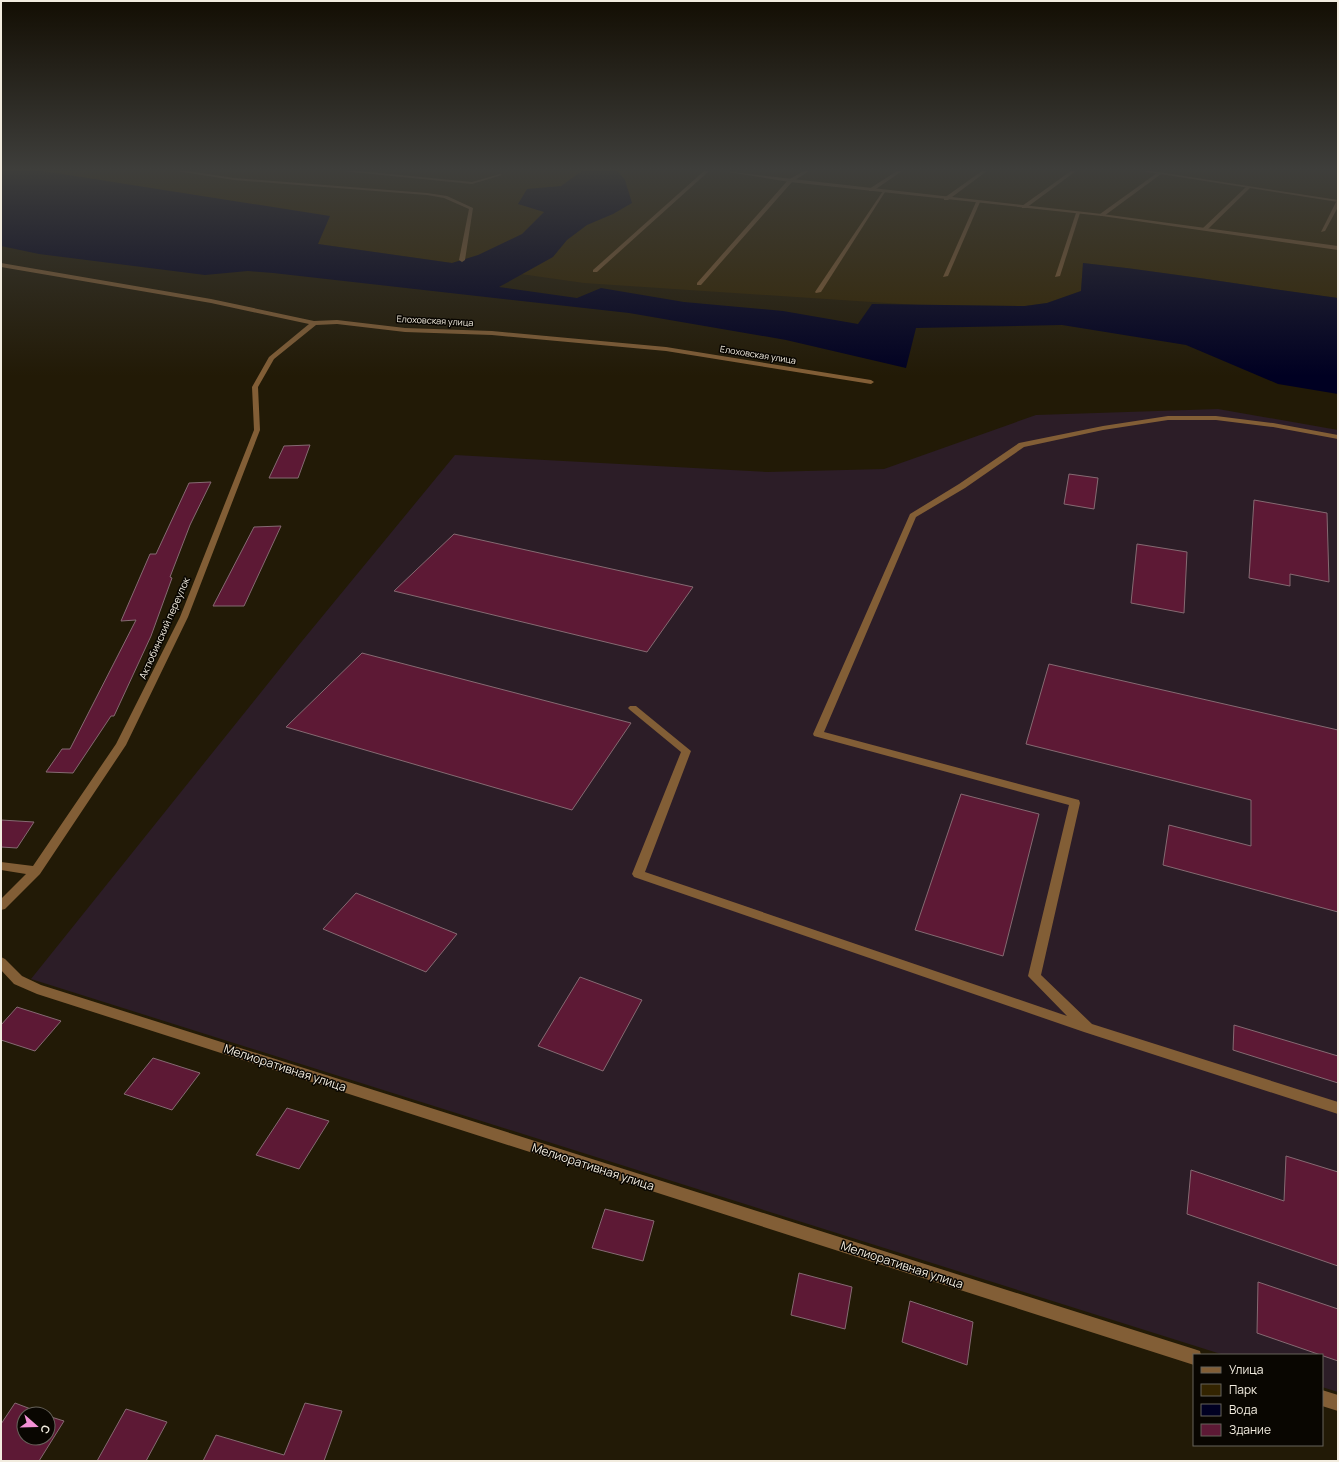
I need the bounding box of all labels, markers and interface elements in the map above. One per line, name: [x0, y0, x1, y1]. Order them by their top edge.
street label: Елоховская улица: [396, 312, 474, 329]
street label: Елоховская улица: [719, 342, 797, 367]
street label: Актюбинский переулок: [135, 574, 193, 681]
street label: Мелиоративная улица: [222, 1040, 349, 1095]
street label: Мелиоративная улица: [530, 1139, 657, 1194]
street label: Мелиоративная улица: [839, 1237, 966, 1292]
legend: [1193, 1354, 1323, 1446]
text: Улица: [1229, 1361, 1263, 1378]
text: Парк: [1229, 1381, 1258, 1398]
text: Вода: [1229, 1401, 1257, 1418]
north arrow: [16, 1406, 56, 1446]
text: Здание: [1229, 1421, 1271, 1438]
text: С: [37, 1423, 54, 1436]

